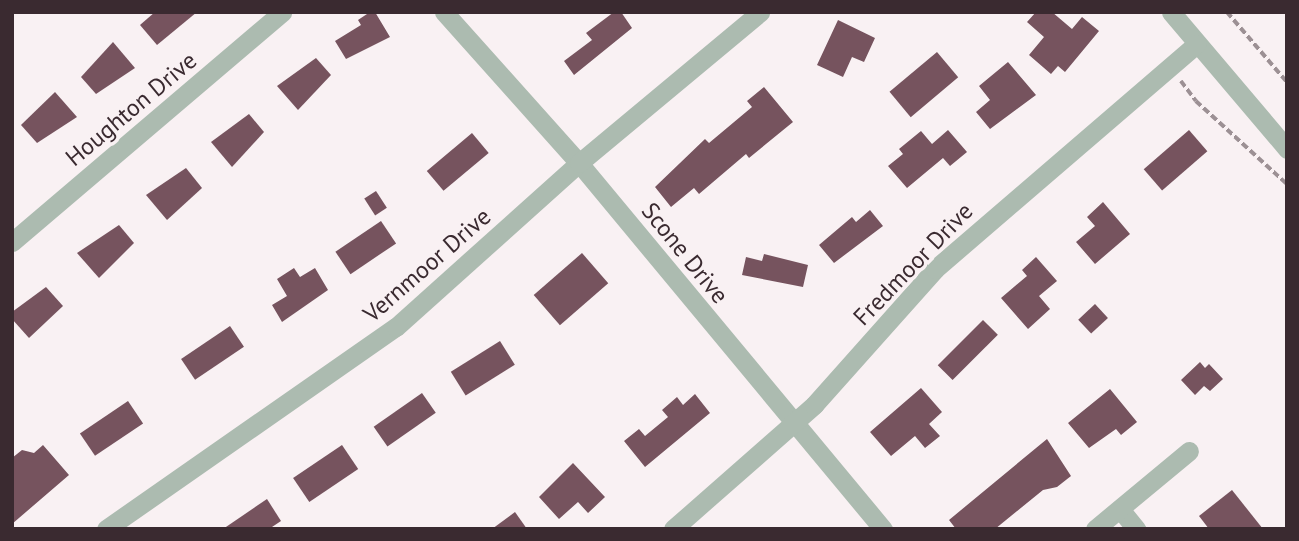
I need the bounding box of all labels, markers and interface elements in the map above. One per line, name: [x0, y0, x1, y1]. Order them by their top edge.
street label: Houghton Drive: [60, 46, 202, 172]
street label: Scone Drive: [636, 197, 734, 309]
street label: Fredmoor Drive: [847, 197, 979, 331]
street label: Vernmoor Drive: [357, 202, 497, 328]

